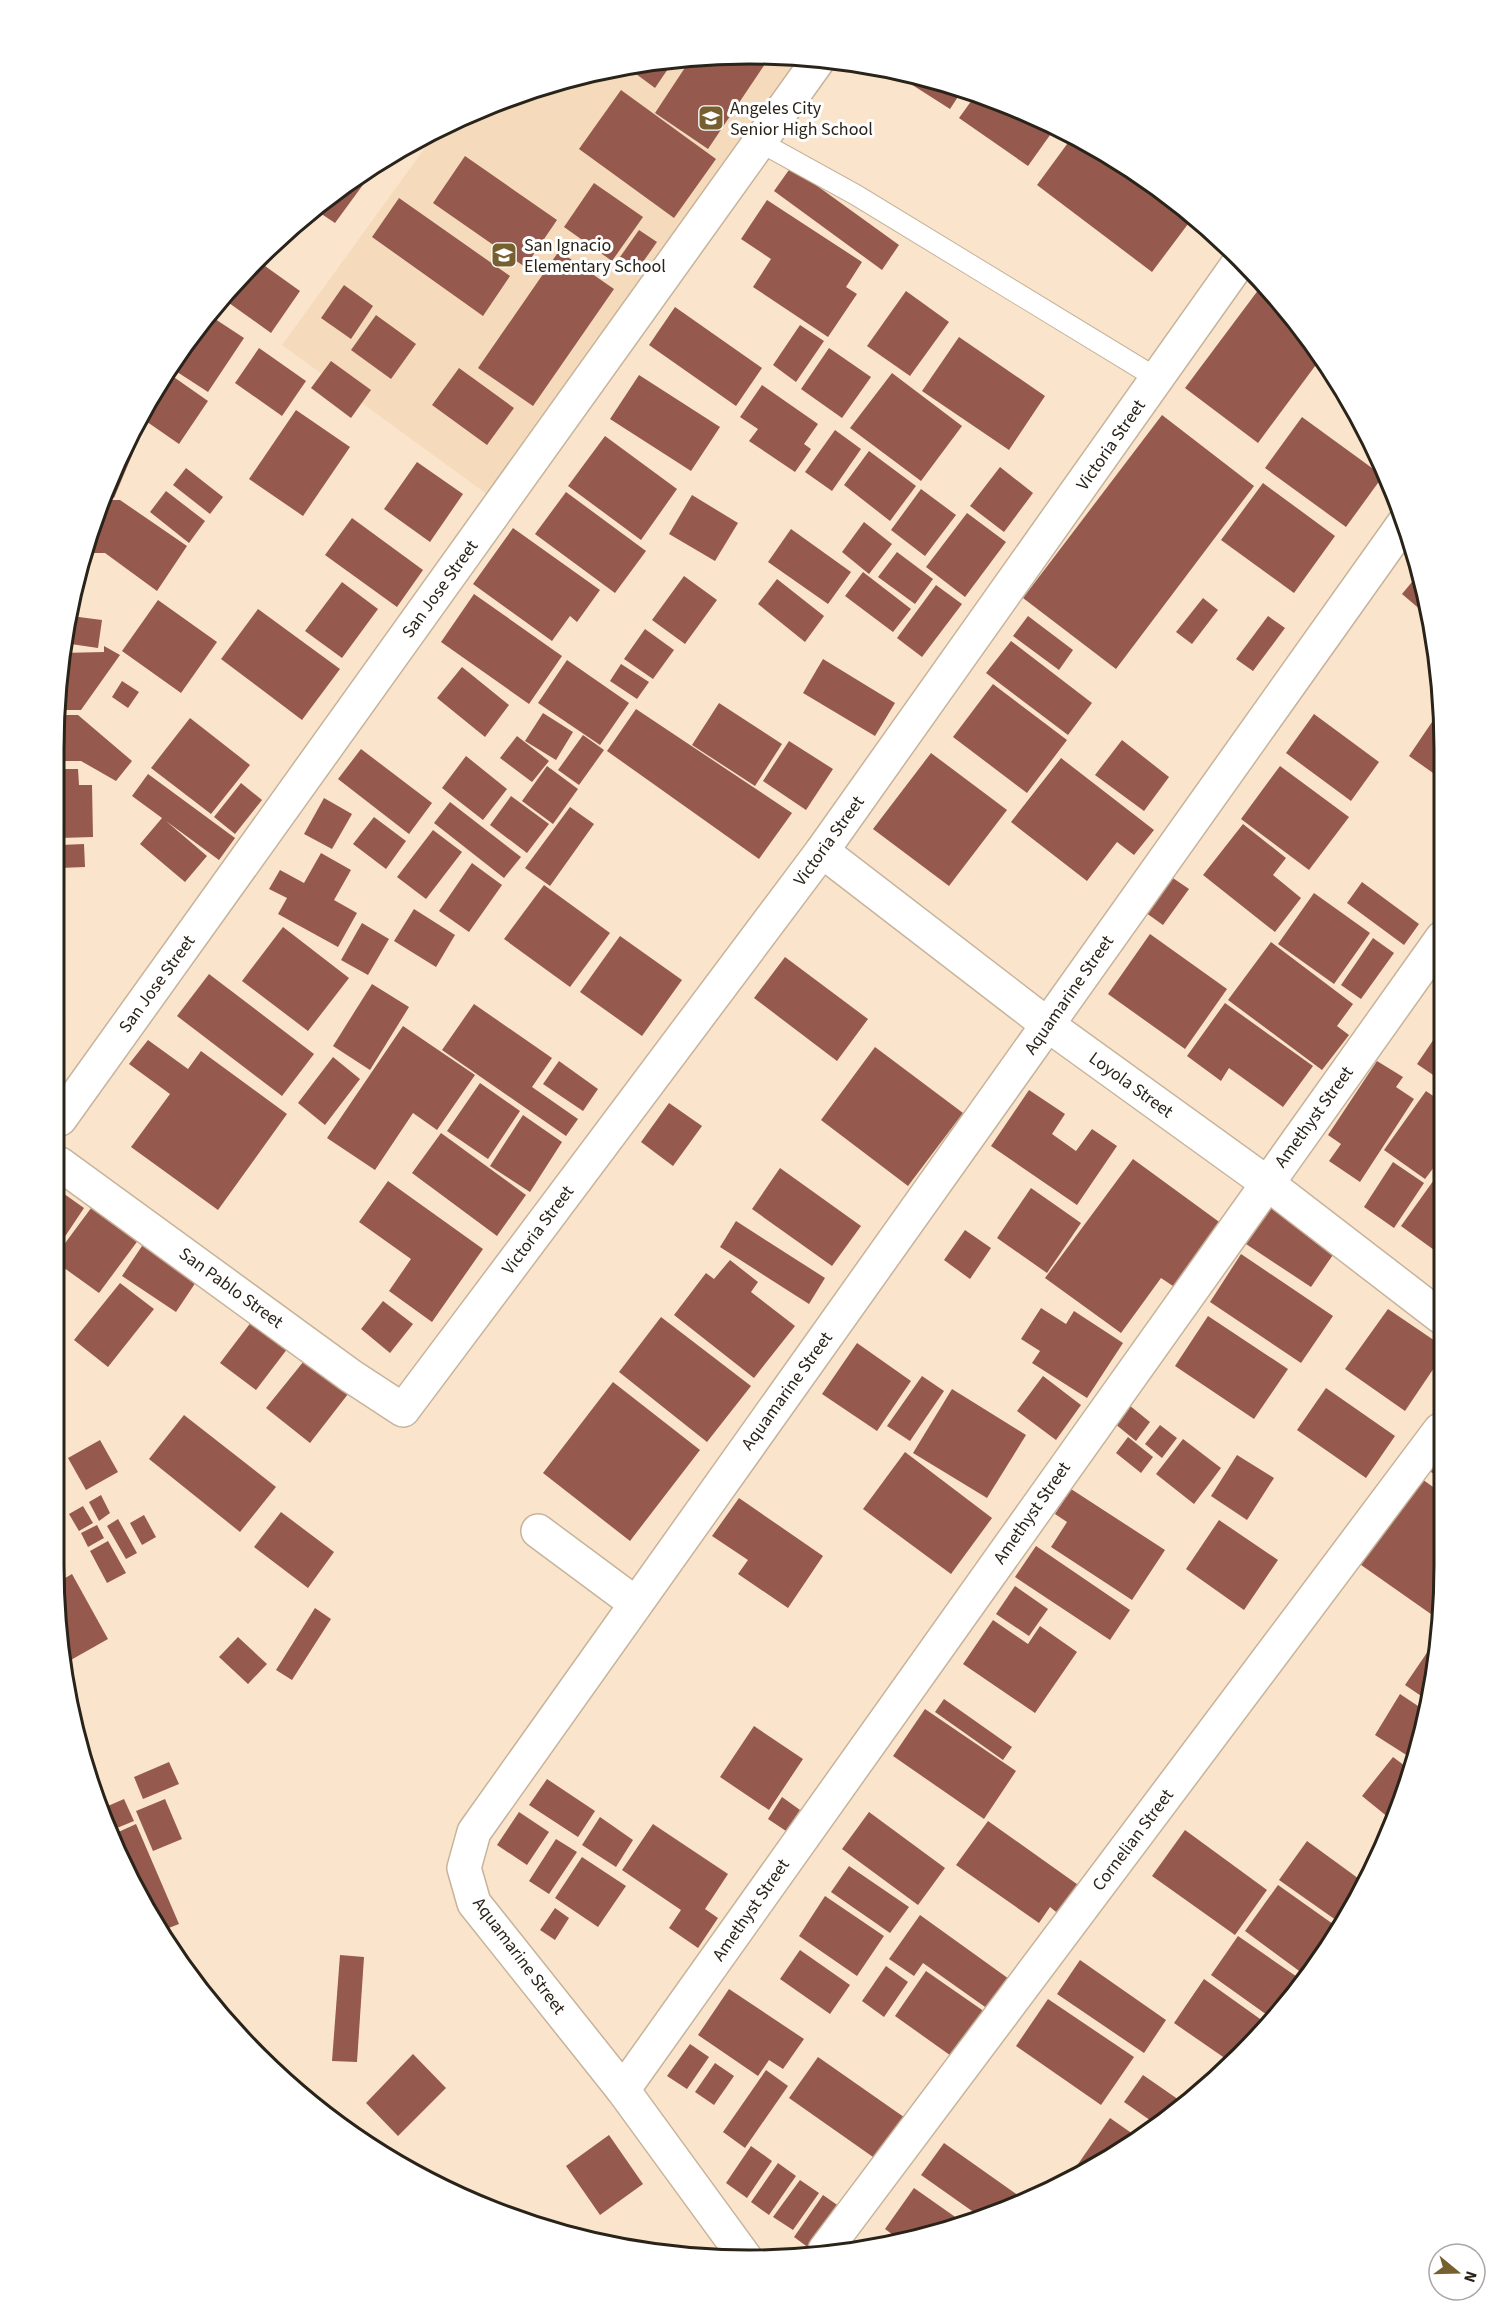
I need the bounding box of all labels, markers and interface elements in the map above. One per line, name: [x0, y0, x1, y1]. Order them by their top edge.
place label: Angeles City Senior High School: [730, 96, 873, 142]
school or university icon: Angeles City Senior High School: [696, 103, 726, 133]
place label: San Ignacio Elementary School: [524, 233, 666, 279]
school or university icon: San Ignacio Elementary School: [489, 240, 519, 270]
street label: Victoria Street: [1070, 395, 1152, 495]
street label: San Jose Street: [396, 535, 484, 643]
street label: Victoria Street: [788, 791, 870, 891]
street label: San Jose Street: [113, 930, 201, 1038]
street label: Aquamarine Street: [1018, 930, 1120, 1060]
street label: Loyola Street: [1084, 1046, 1178, 1124]
street label: Amethyst Street: [1269, 1061, 1359, 1173]
street label: Victoria Street: [496, 1180, 580, 1280]
street label: San Pablo Street: [174, 1242, 288, 1334]
street label: Aquamarine Street: [736, 1327, 838, 1455]
street label: Amethyst Street: [987, 1457, 1077, 1569]
street label: Cornelian Street: [1086, 1784, 1180, 1896]
street label: Amethyst Street: [706, 1854, 796, 1966]
street label: Aquamarine Street: [467, 1892, 571, 2020]
north arrow: [1427, 2242, 1487, 2302]
text: N: [1458, 2268, 1482, 2285]

